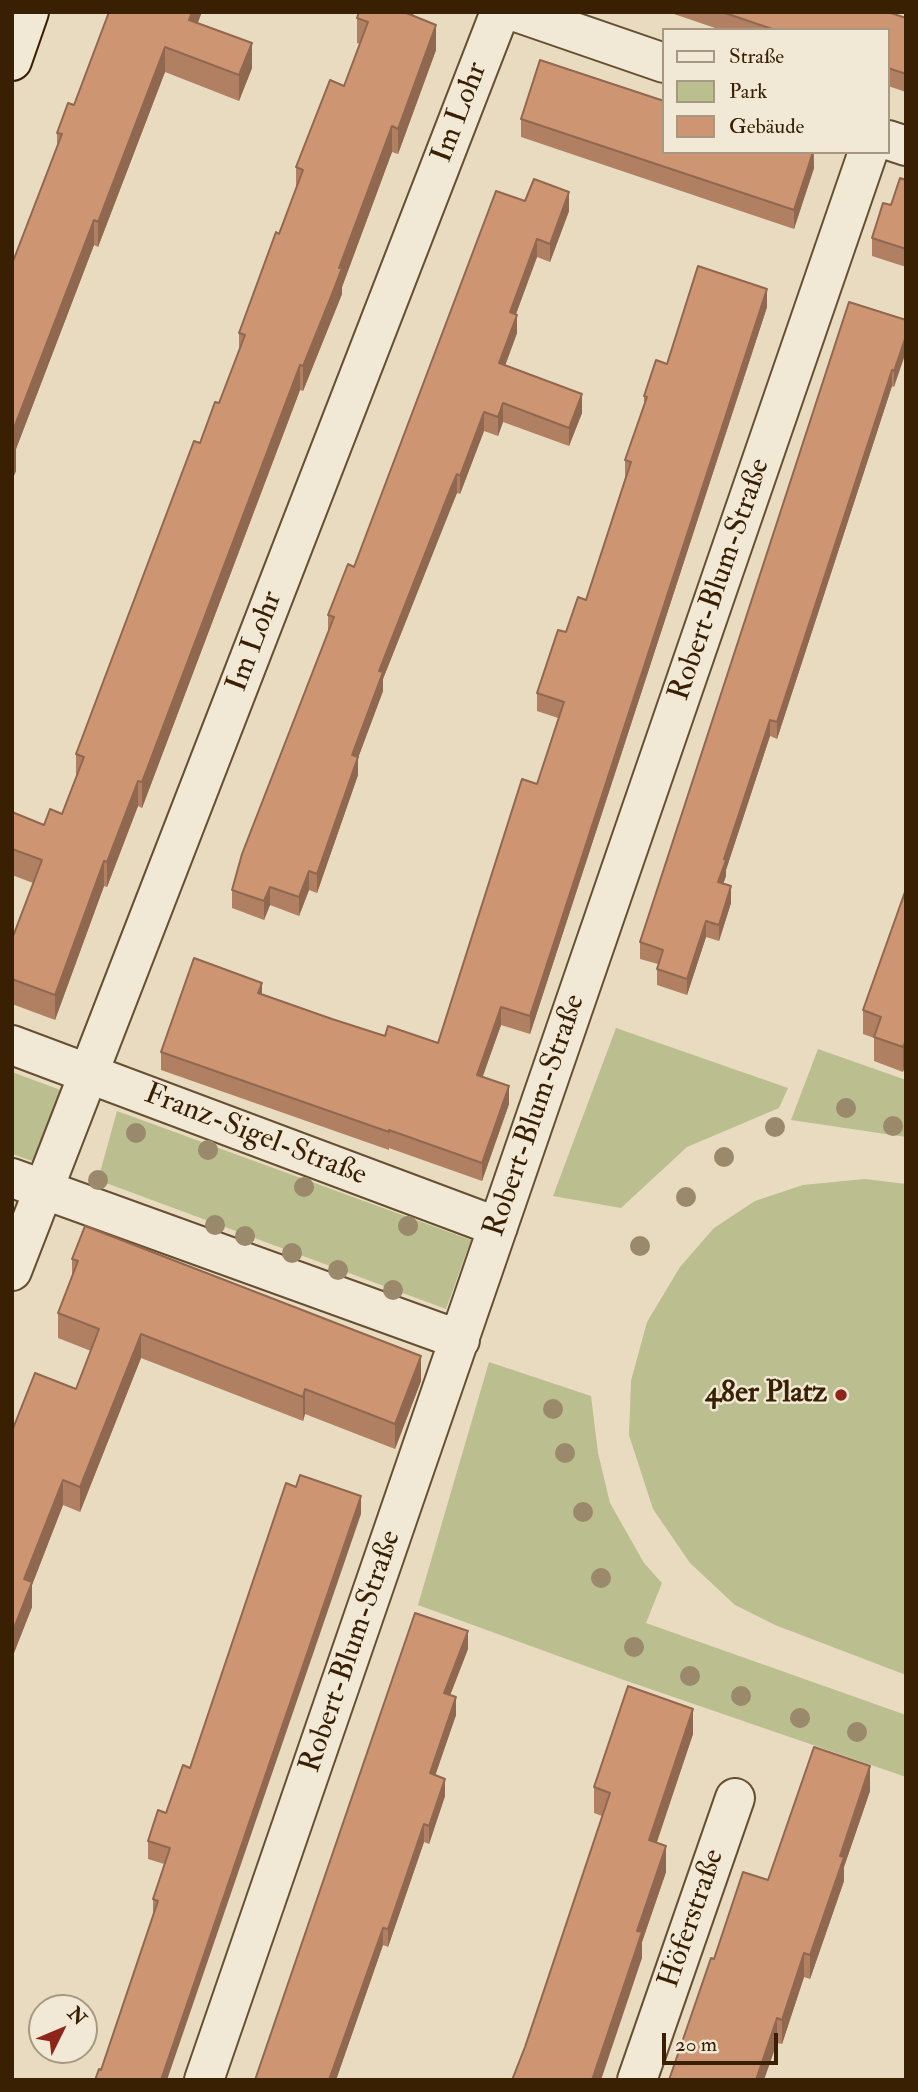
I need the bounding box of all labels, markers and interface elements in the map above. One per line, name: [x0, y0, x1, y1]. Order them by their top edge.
legend: [662, 28, 890, 154]
text: Straße: [729, 43, 784, 70]
street label: Im Lohr: [425, 58, 497, 168]
text: Park: [729, 78, 767, 105]
text: Gebäude: [729, 113, 804, 140]
street label: Robert-Blum-Straße: [663, 454, 779, 706]
street label: Im Lohr: [220, 587, 292, 697]
street label: Robert-Blum-Straße: [478, 990, 594, 1242]
street label: Franz-Sigel-Straße: [139, 1077, 371, 1195]
place label: 48er Platz: [705, 1377, 827, 1413]
marker: 48er Platz: [833, 1387, 849, 1403]
street label: Robert-Blum-Straße: [294, 1526, 410, 1778]
street label: Höferstraße: [653, 1845, 733, 1993]
north arrow: [28, 1994, 98, 2064]
text: N: [62, 2002, 91, 2030]
scale bar: [666, 2018, 782, 2062]
text: 20 m: [675, 2031, 717, 2058]

